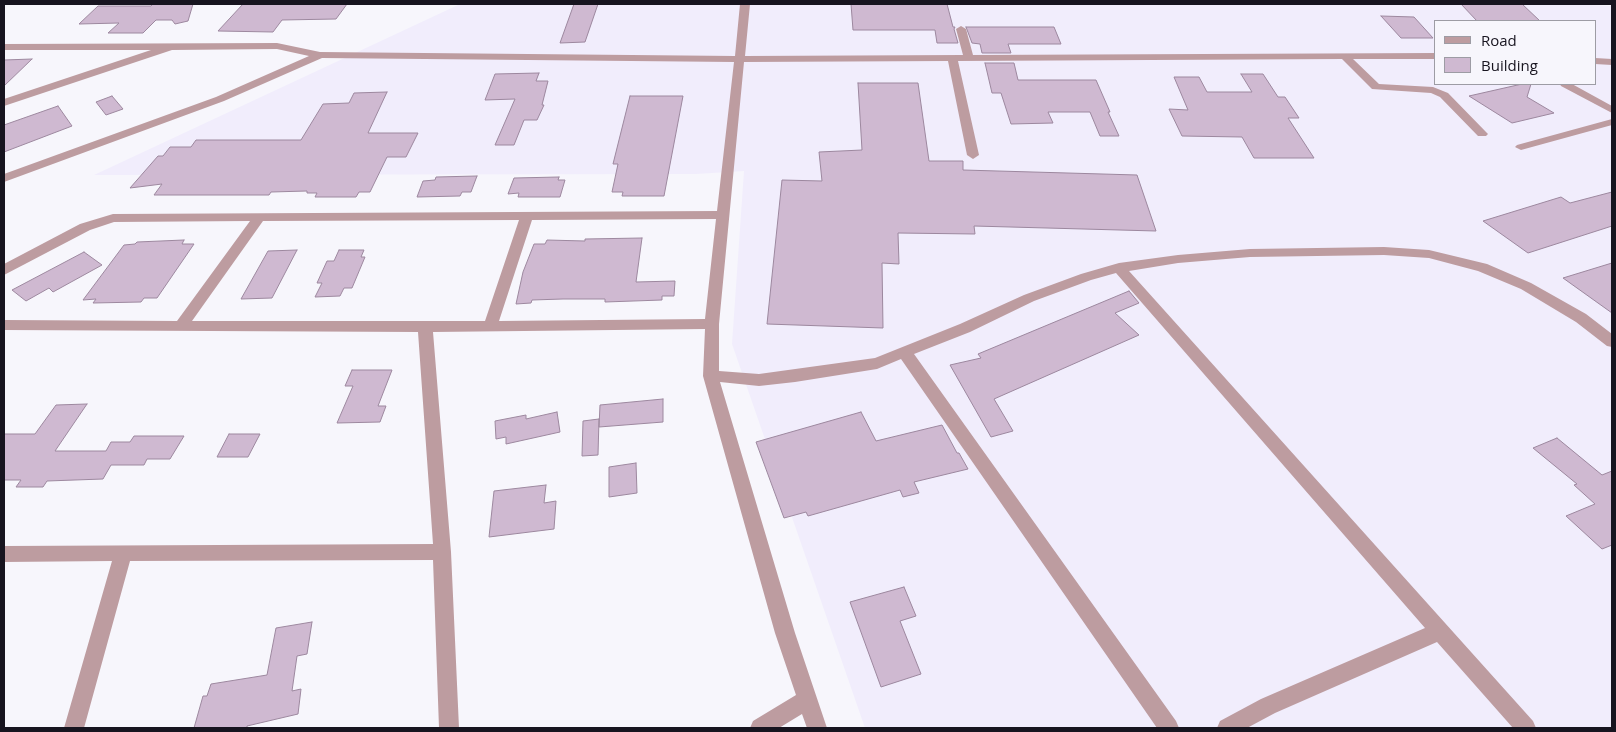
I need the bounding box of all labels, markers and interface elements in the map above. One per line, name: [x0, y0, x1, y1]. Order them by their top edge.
legend: [1434, 20, 1596, 85]
text: Road: [1481, 30, 1517, 50]
text: Building: [1481, 55, 1538, 75]

